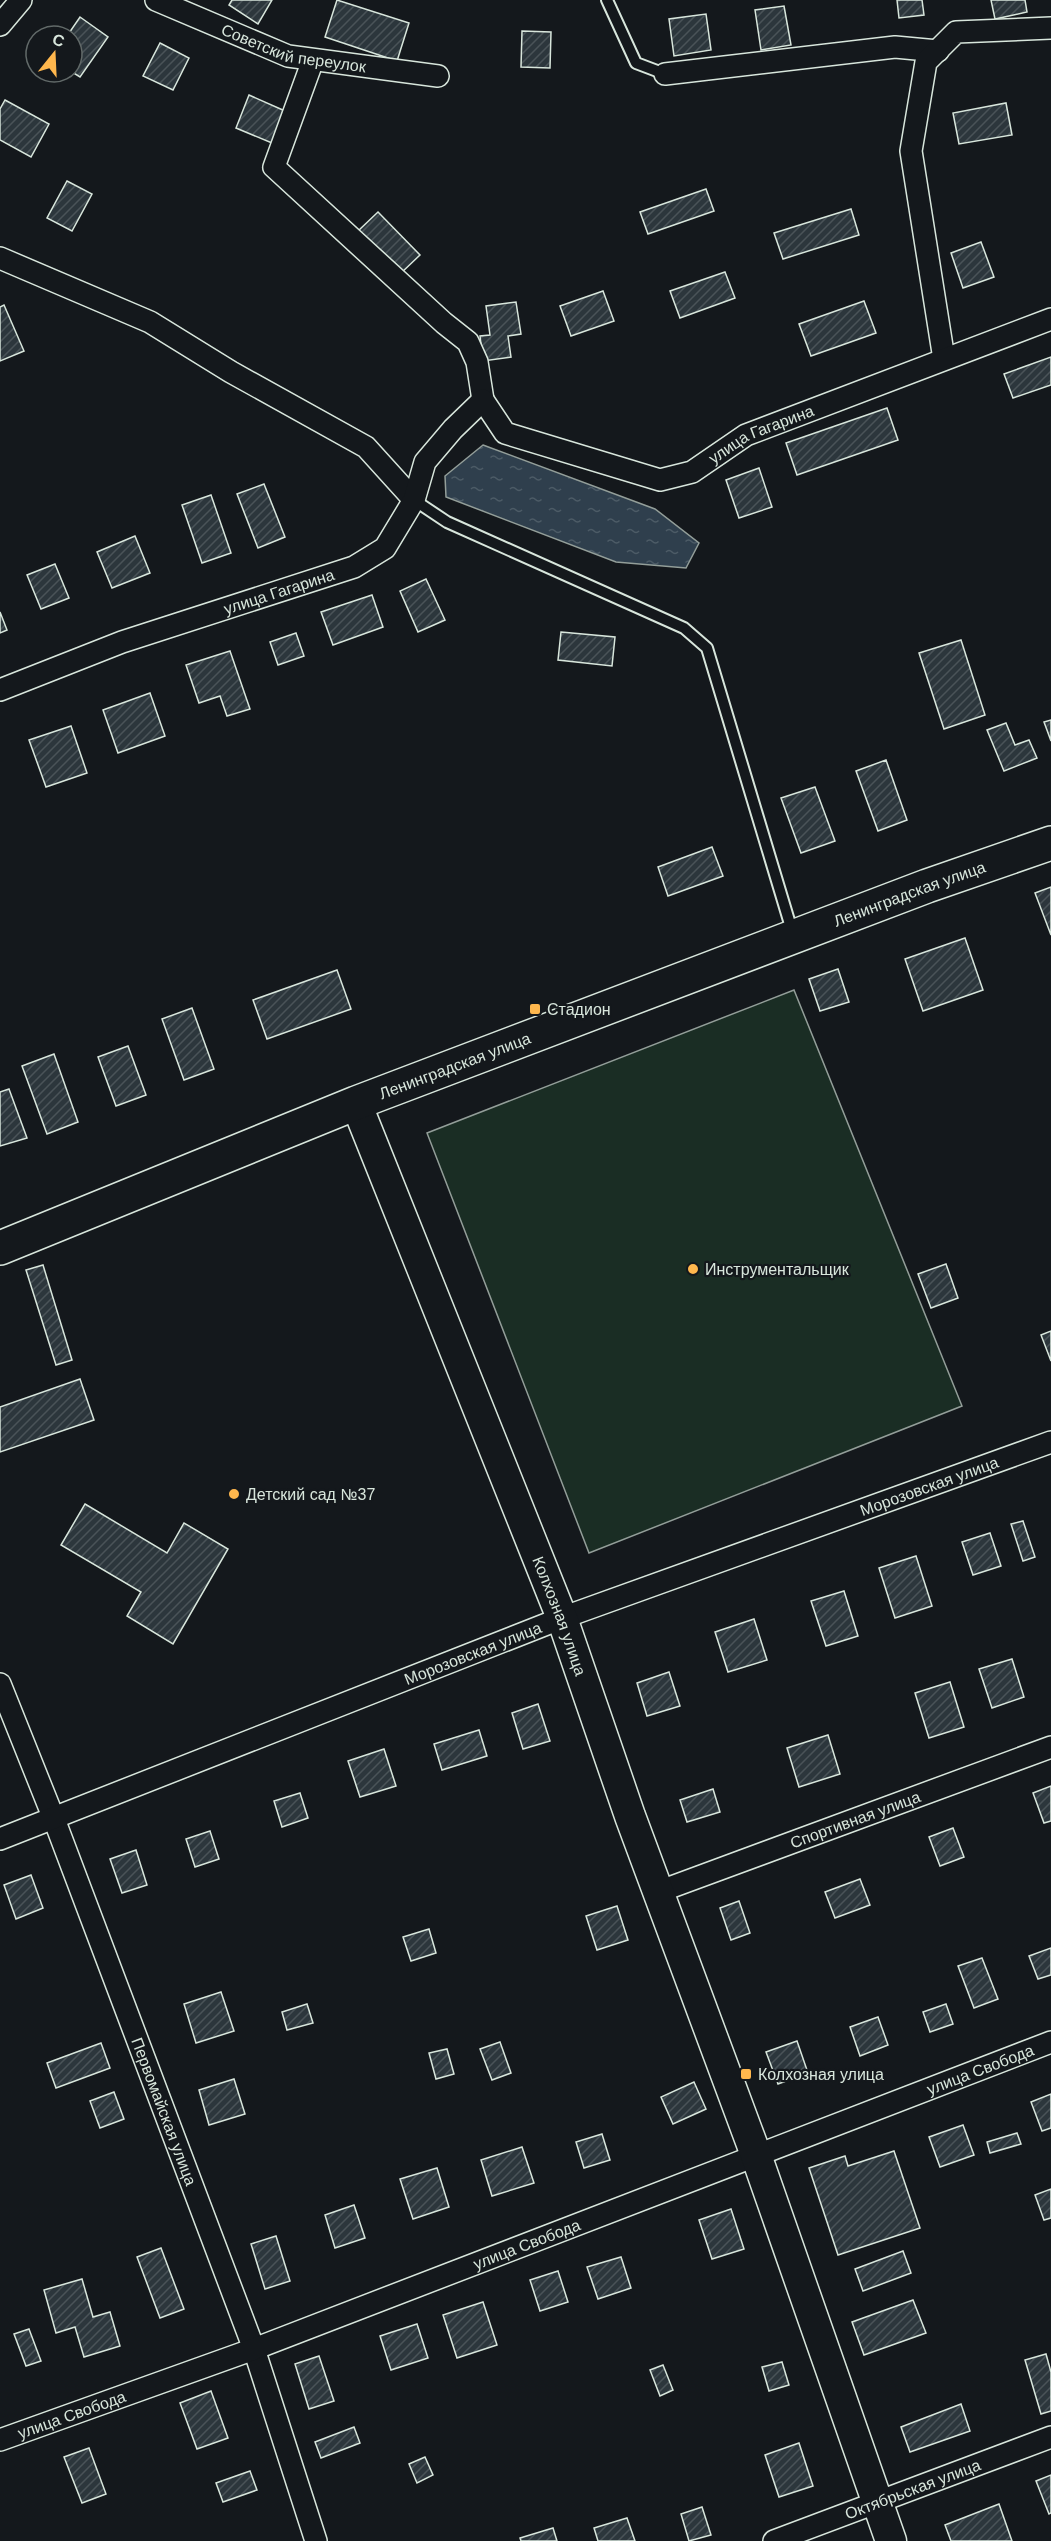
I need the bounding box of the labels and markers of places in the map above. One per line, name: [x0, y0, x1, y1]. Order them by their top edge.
place label: Стадион: [547, 1001, 611, 1018]
marker: Стадион: [528, 1002, 542, 1016]
place label: Инструментальщик: [705, 1261, 850, 1278]
marker: Инструментальщик: [686, 1262, 700, 1276]
place label: Детский сад №37: [246, 1486, 375, 1503]
marker: Детский сад №37: [227, 1487, 241, 1501]
place label: Колхозная улица: [758, 2066, 884, 2083]
marker: Колхозная улица: [739, 2067, 753, 2081]

